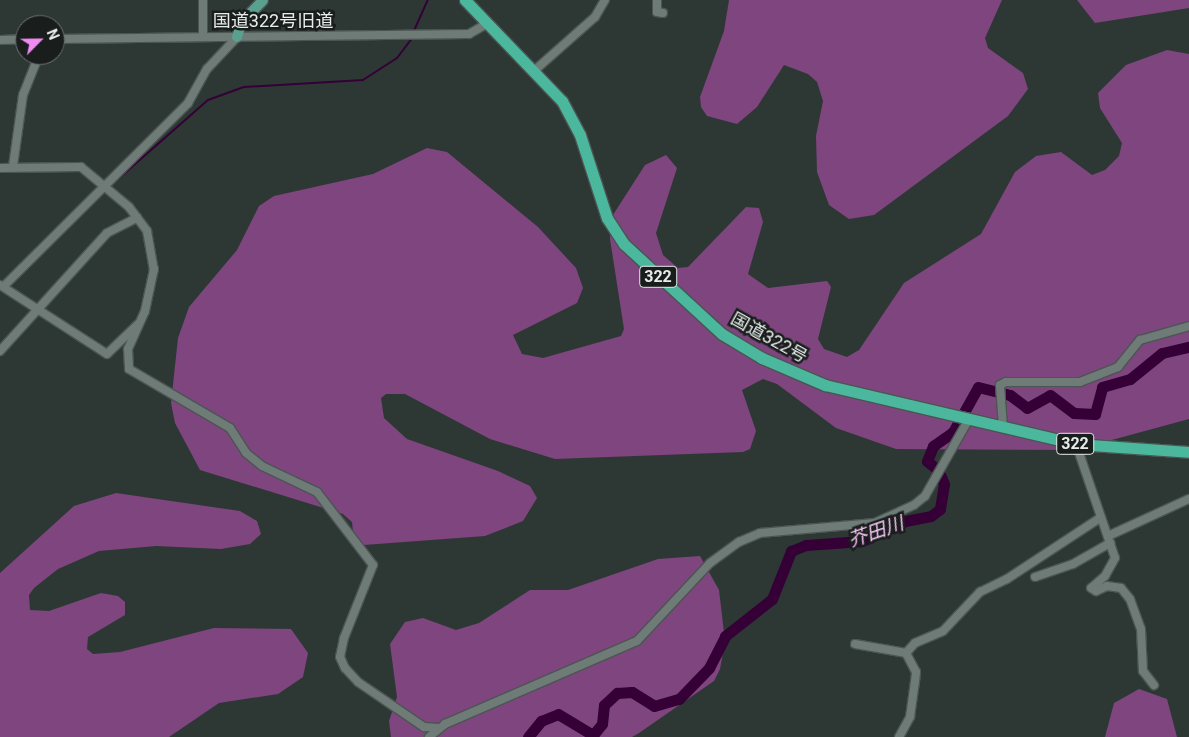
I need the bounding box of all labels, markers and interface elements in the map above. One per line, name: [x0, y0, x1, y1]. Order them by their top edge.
street label: 国道322号旧道: [213, 10, 333, 32]
north arrow: [15, 15, 65, 65]
text: N: [44, 27, 62, 42]
road number: 322: [638, 264, 678, 290]
street label: 国道322号: [727, 308, 811, 368]
road number: 322: [1055, 430, 1095, 458]
water label: 芥田川: [845, 512, 907, 552]

